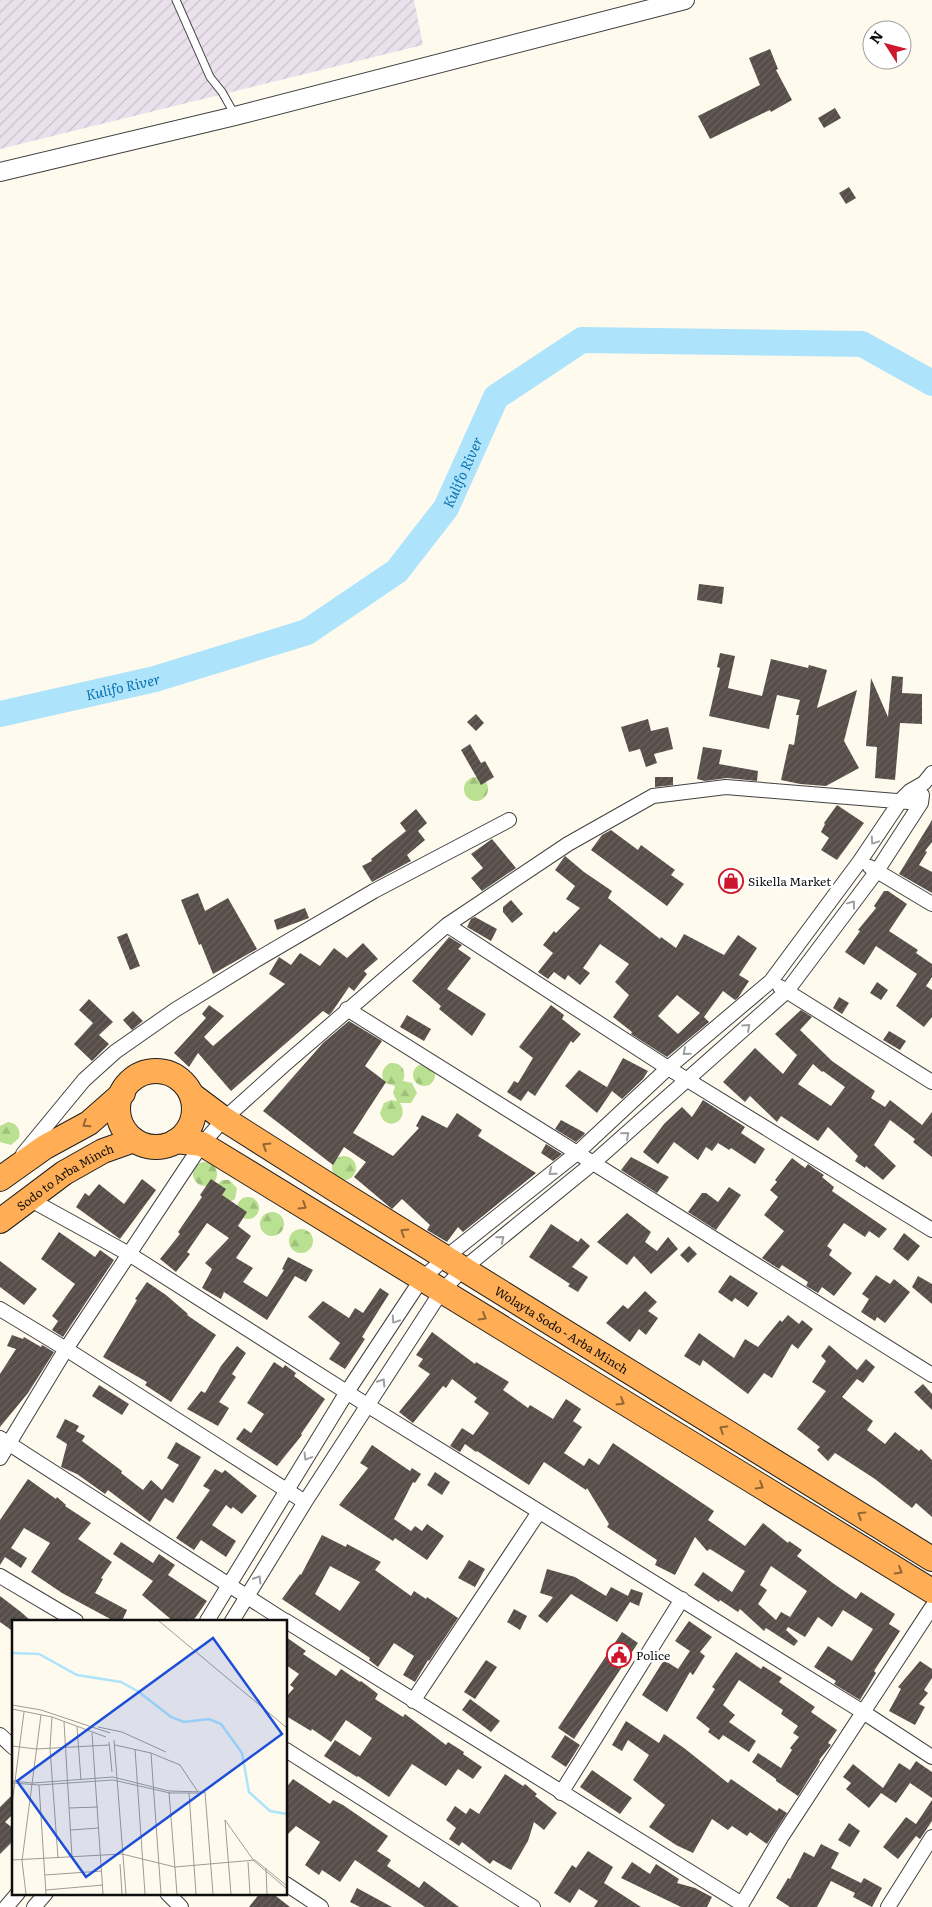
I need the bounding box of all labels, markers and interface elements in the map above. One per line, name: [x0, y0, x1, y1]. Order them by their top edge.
north arrow: [862, 20, 912, 70]
text: N: [864, 26, 887, 47]
water label: Kulifo River: [438, 433, 487, 511]
water label: Kulifo River: [84, 668, 163, 704]
one-way arrow: [871, 835, 880, 845]
shop icon: Sikella Market: [718, 868, 744, 894]
place label: Sikella Market: [748, 872, 831, 890]
one-way arrow: [846, 900, 855, 910]
one-way arrow: [742, 1024, 751, 1033]
one-way arrow: [683, 1047, 692, 1055]
one-way arrow: [82, 1118, 92, 1127]
one-way arrow: [620, 1132, 629, 1141]
street label: Sodo to Arba Minch: [13, 1139, 116, 1215]
one-way arrow: [263, 1142, 272, 1152]
one-way arrow: [549, 1167, 558, 1175]
one-way arrow: [298, 1200, 307, 1210]
one-way arrow: [400, 1229, 409, 1239]
one-way arrow: [495, 1236, 504, 1244]
street label: Wolayta Sodo - Arba Minch: [491, 1281, 632, 1378]
one-way arrow: [477, 1310, 486, 1320]
one-way arrow: [391, 1315, 401, 1324]
one-way arrow: [376, 1379, 385, 1388]
one-way arrow: [616, 1395, 625, 1405]
one-way arrow: [719, 1426, 728, 1436]
one-way arrow: [304, 1452, 313, 1461]
one-way arrow: [755, 1480, 764, 1490]
one-way arrow: [857, 1512, 866, 1521]
one-way arrow: [894, 1564, 903, 1574]
one-way arrow: [251, 1576, 261, 1585]
inset map: [12, 1620, 288, 1894]
public building icon: Police: [606, 1642, 632, 1668]
place label: Police: [636, 1646, 670, 1664]

